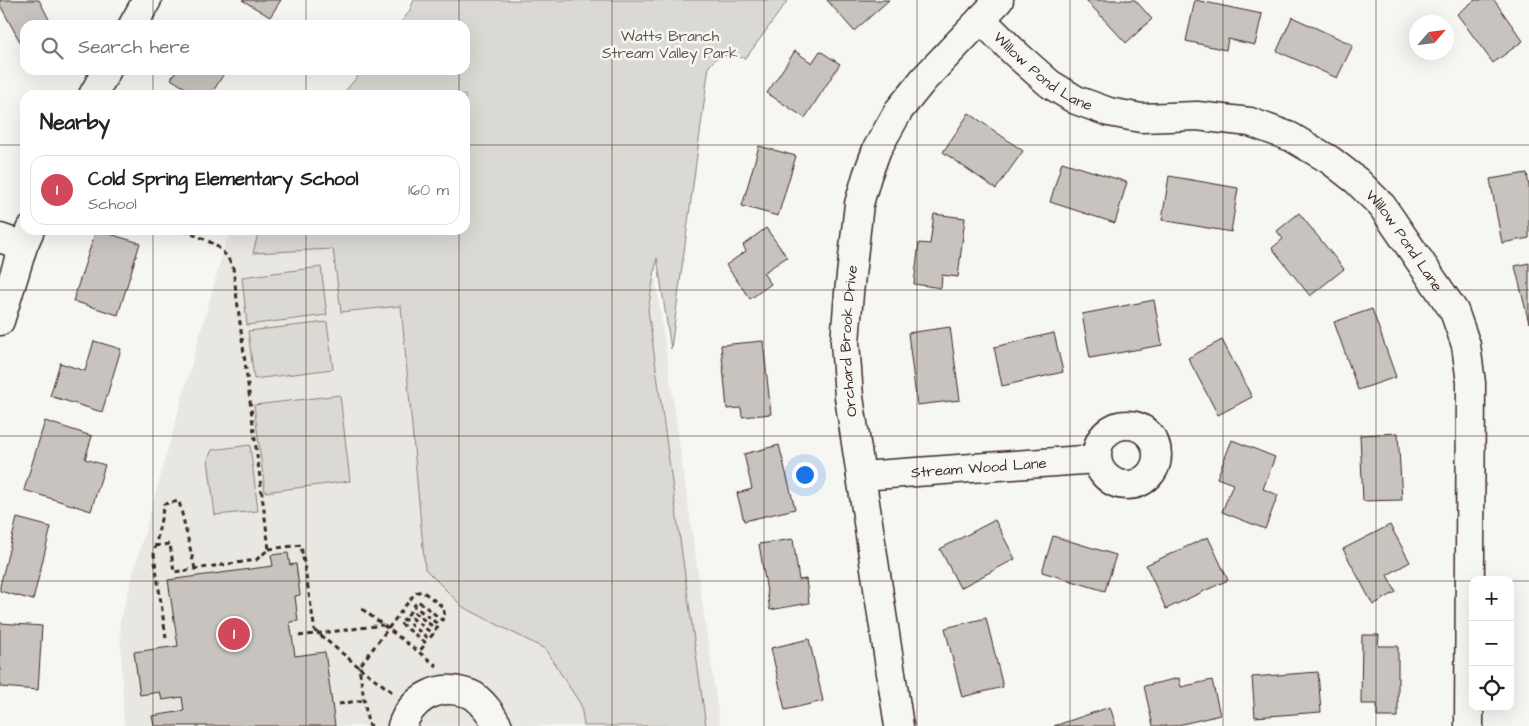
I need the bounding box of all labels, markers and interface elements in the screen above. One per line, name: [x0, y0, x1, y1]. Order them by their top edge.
north arrow: [1409, 15, 1454, 60]
search box: [20, 20, 470, 75]
park label: Watts Branch Stream Valley Park: [602, 26, 738, 65]
street label: Willow Pond Lane: [989, 27, 1095, 116]
icon: search: [38, 34, 66, 62]
text: Search here: [78, 34, 190, 61]
text: Nearby: [40, 108, 110, 137]
text: Cold Spring Elementary School: [88, 166, 358, 193]
text: 1: [56, 179, 58, 201]
text: 160 m: [408, 179, 449, 201]
street label: Willow Pond Lane: [1361, 185, 1448, 296]
text: School: [88, 193, 137, 215]
street label: Orchard Brook Drive: [835, 264, 863, 418]
street label: Stream Wood Lane: [910, 453, 1047, 483]
your location: [792, 462, 818, 488]
map controls: [1469, 576, 1514, 711]
button: +: [1469, 576, 1514, 621]
pin: 1: [218, 615, 250, 653]
button: −: [1469, 621, 1514, 666]
button: locate: [1469, 666, 1514, 711]

